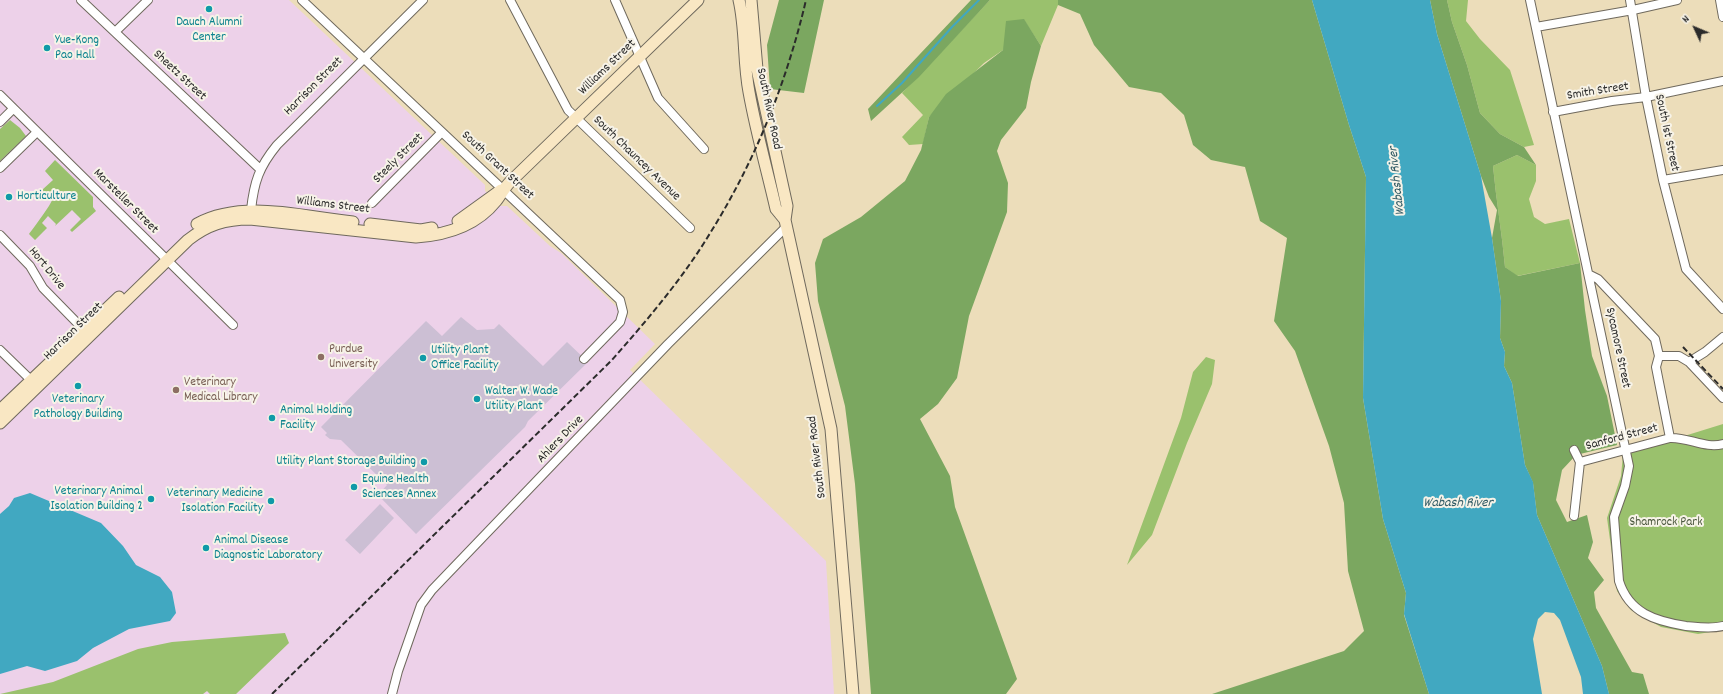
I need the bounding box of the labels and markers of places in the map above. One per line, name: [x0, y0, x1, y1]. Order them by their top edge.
marker: Dauch Alumni Center: [204, 4, 214, 14]
place label: Dauch Alumni Center: [176, 15, 242, 46]
place label: Yue-Kong Pao Hall: [55, 33, 99, 64]
marker: Yue-Kong Pao Hall: [42, 43, 52, 53]
place label: Horticulture: [17, 189, 76, 205]
marker: Horticulture: [4, 192, 14, 202]
place label: Purdue University: [329, 342, 378, 373]
place label: Utility Plant Office Facility: [431, 343, 498, 374]
marker: Purdue University: [316, 352, 326, 362]
marker: Utility Plant Office Facility: [418, 353, 428, 363]
place label: Veterinary Medical Library: [184, 375, 258, 406]
marker: Veterinary Pathology Building: [73, 381, 83, 391]
place label: Walter W. Wade Utility Plant: [485, 384, 558, 415]
marker: Veterinary Medical Library: [171, 385, 181, 395]
place label: Veterinary Pathology Building: [34, 392, 122, 423]
marker: Walter W. Wade Utility Plant: [472, 394, 482, 404]
place label: Animal Holding Facility: [280, 403, 352, 434]
marker: Animal Holding Facility: [267, 413, 277, 423]
place label: Utility Plant Storage Building: [276, 454, 416, 470]
marker: Utility Plant Storage Building: [419, 457, 429, 467]
place label: Equine Health Sciences Annex: [362, 472, 436, 503]
marker: Equine Health Sciences Annex: [349, 482, 359, 492]
place label: Veterinary Animal Isolation Building 2: [51, 484, 143, 515]
place label: Veterinary Medicine Isolation Facility: [167, 486, 263, 517]
marker: Veterinary Animal Isolation Building 2: [146, 494, 156, 504]
marker: Veterinary Medicine Isolation Facility: [266, 496, 276, 506]
place label: Animal Disease Diagnostic Laboratory: [214, 533, 322, 564]
marker: Animal Disease Diagnostic Laboratory: [201, 543, 211, 553]

